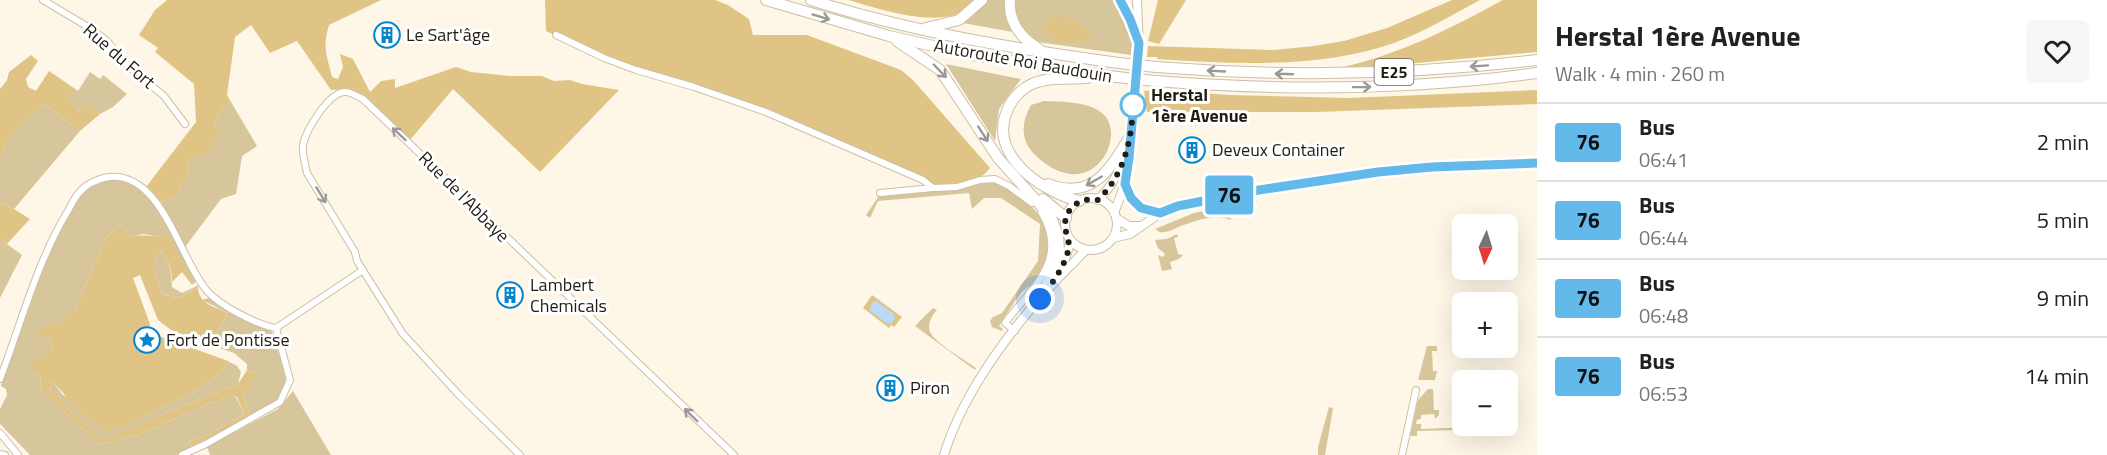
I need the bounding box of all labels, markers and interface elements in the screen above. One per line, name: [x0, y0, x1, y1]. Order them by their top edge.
one-way arrow: [811, 12, 830, 23]
text: Herstal 1ère Avenue: [1555, 14, 1800, 57]
street label: Rue du Fort: [77, 17, 162, 95]
building icon: Le Sart'âge: [372, 20, 402, 50]
button: heart: [2026, 20, 2089, 83]
place label: Le Sart'âge: [406, 21, 490, 48]
street label: Autoroute Roi Baudouin: [932, 32, 1114, 89]
text: Walk · 4 min · 260 m: [1555, 58, 1725, 89]
road number: E25: [1374, 59, 1414, 85]
one-way arrow: [1469, 61, 1489, 72]
one-way arrow: [933, 64, 947, 79]
one-way arrow: [1207, 65, 1227, 76]
one-way arrow: [1275, 68, 1295, 79]
place label: Herstal 1ère Avenue: [1151, 81, 1248, 129]
one-way arrow: [1352, 81, 1372, 93]
marker: Herstal 1ère Avenue: [1120, 92, 1146, 118]
text: Bus: [1639, 110, 1675, 144]
one-way arrow: [977, 125, 989, 142]
text: 2 min: [2037, 125, 2089, 159]
text: 76: [1576, 126, 1600, 158]
one-way arrow: [392, 127, 407, 141]
building icon: Deveux Container: [1177, 135, 1207, 165]
place label: Deveux Container: [1212, 136, 1345, 163]
text: 06:41: [1639, 144, 1688, 175]
street label: Rue de l'Abbaye: [413, 145, 516, 248]
one-way arrow: [1086, 175, 1103, 187]
line badge: 76: [1202, 176, 1256, 214]
text: 76: [1217, 179, 1241, 211]
one-way arrow: [315, 186, 327, 203]
text: Bus: [1639, 188, 1675, 222]
text: 5 min: [2037, 203, 2089, 237]
text: 76: [1576, 204, 1600, 236]
north arrow: [1452, 214, 1518, 280]
map controls: [1452, 214, 1518, 436]
text: 06:44: [1639, 222, 1688, 253]
text: Bus: [1639, 266, 1675, 300]
place label: Lambert Chemicals: [530, 271, 607, 319]
building icon: Lambert Chemicals: [495, 280, 525, 310]
text: 9 min: [2037, 281, 2089, 315]
text: 76: [1576, 282, 1600, 314]
your location: [1025, 284, 1055, 314]
button: +: [1452, 292, 1518, 358]
text: 06:48: [1639, 300, 1688, 331]
place icon: Fort de Pontisse: [132, 325, 162, 355]
place label: Fort de Pontisse: [166, 326, 290, 353]
text: Bus: [1639, 344, 1675, 378]
text: 14 min: [2024, 359, 2089, 393]
text: 76: [1576, 360, 1600, 392]
button: −: [1452, 370, 1518, 436]
building icon: Piron: [875, 373, 905, 403]
place label: Piron: [910, 374, 950, 401]
text: 06:53: [1639, 378, 1688, 409]
one-way arrow: [684, 407, 699, 422]

